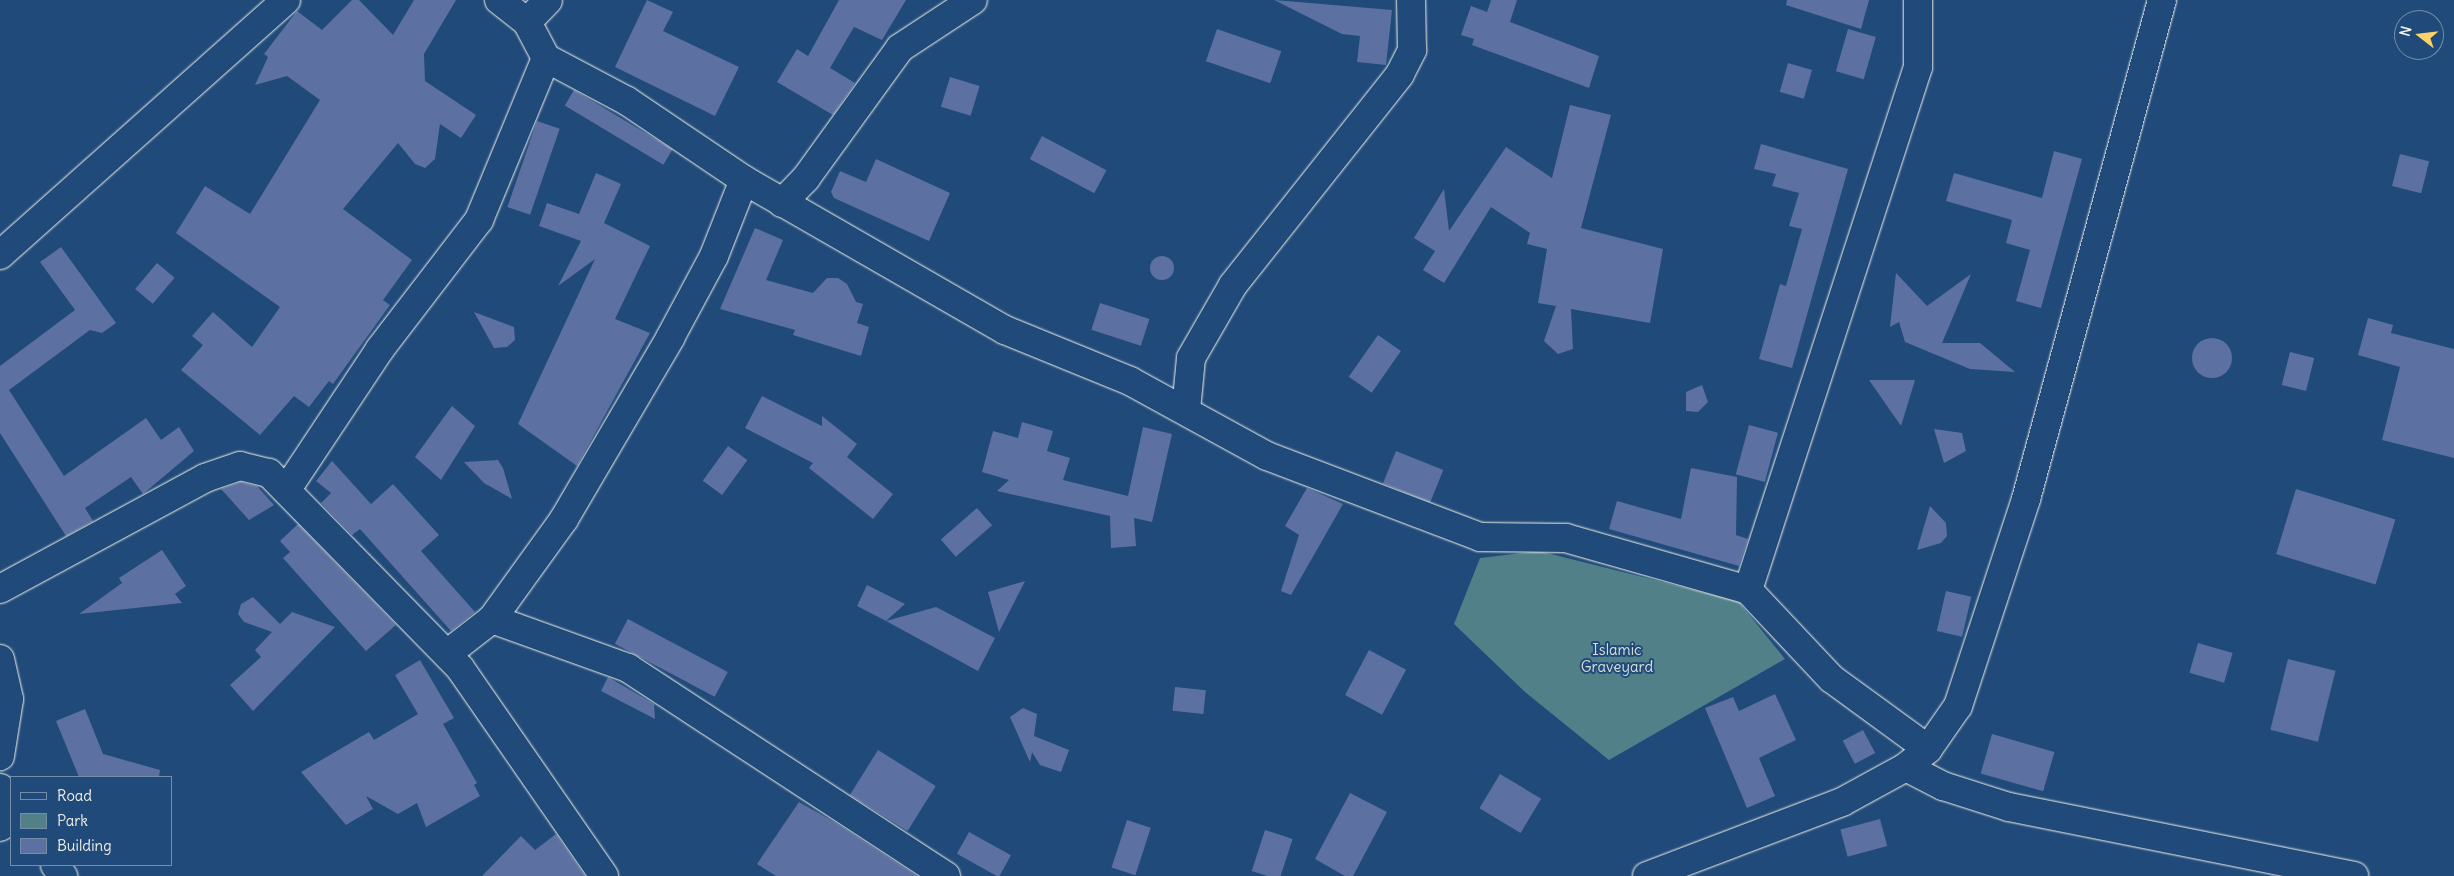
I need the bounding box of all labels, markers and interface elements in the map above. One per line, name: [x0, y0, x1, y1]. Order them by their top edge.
north arrow: [2394, 10, 2444, 60]
text: N: [2396, 24, 2416, 38]
park label: Islamic Graveyard: [1581, 640, 1653, 675]
legend: [10, 776, 172, 866]
text: Road: [57, 786, 92, 805]
text: Park: [57, 811, 88, 830]
text: Building: [57, 836, 112, 855]

